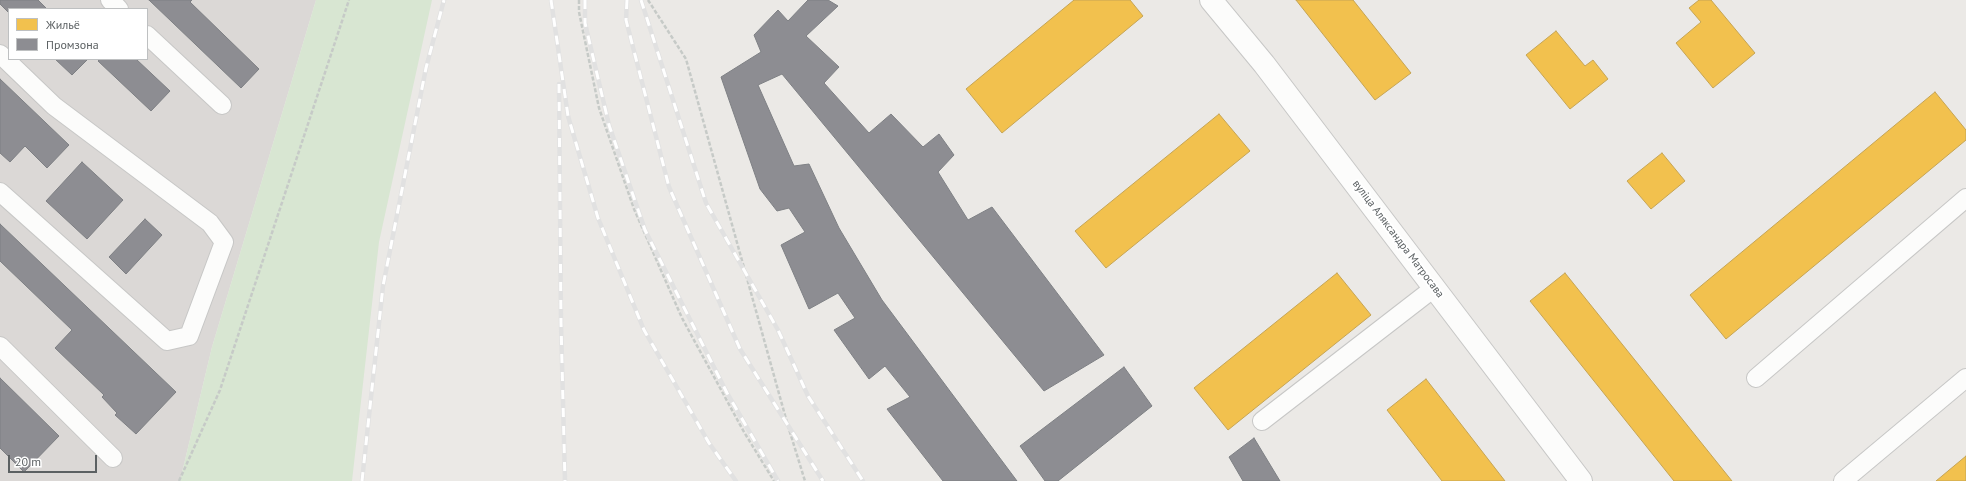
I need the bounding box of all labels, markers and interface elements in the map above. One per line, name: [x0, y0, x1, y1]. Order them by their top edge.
legend: [8, 8, 148, 60]
text: Жильё: [46, 17, 80, 32]
text: Промзона: [46, 37, 99, 52]
street label: вуліца Аляксандра Матросава: [1349, 178, 1447, 300]
scale bar: [10, 447, 99, 473]
text: 20 m: [15, 454, 41, 469]

